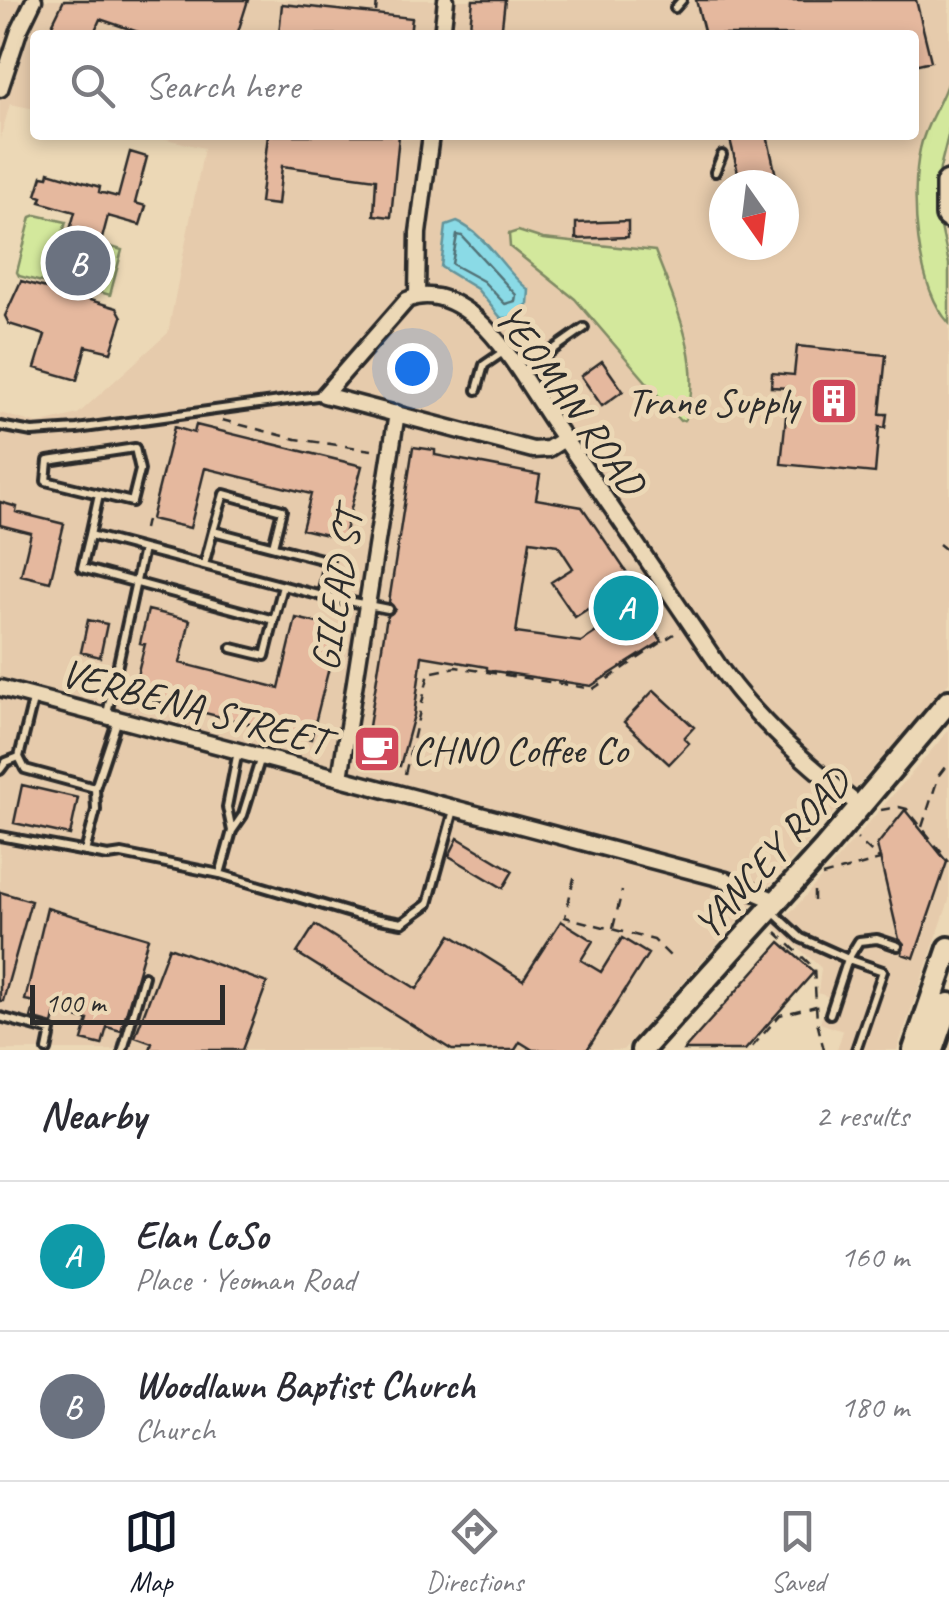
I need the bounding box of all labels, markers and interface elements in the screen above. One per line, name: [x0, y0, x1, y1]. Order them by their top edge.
search box: [30, 30, 919, 140]
icon: search: [65, 58, 120, 113]
text: Search here: [145, 62, 300, 109]
north arrow: [709, 170, 799, 260]
pin: B: [46, 226, 110, 300]
street label: YEOMAN ROAD: [484, 294, 658, 507]
your location: [387, 343, 438, 394]
building icon: Trane Supply: [808, 375, 860, 427]
place label: Trane Supply: [627, 377, 802, 427]
street label: GILEAD ST: [300, 497, 376, 674]
pin: A: [594, 570, 658, 646]
street label: VERBENA STREET: [56, 647, 343, 769]
cafe icon: CHNO Coffee Co: [351, 723, 403, 775]
place label: CHNO Coffee Co: [412, 725, 630, 775]
street label: YANCEY ROAD: [682, 755, 864, 949]
scale bar: [30, 980, 225, 1024]
text: 100 m: [45, 985, 105, 1020]
text: Nearby: [40, 1089, 146, 1142]
text: 2 results: [815, 1095, 909, 1136]
text: Elan LoSo: [135, 1212, 268, 1259]
text: A: [64, 1236, 81, 1277]
text: 160 m: [840, 1236, 909, 1277]
text: Place · Yeoman Road: [135, 1259, 355, 1300]
text: Woodlawn Baptist Church: [135, 1362, 475, 1409]
text: B: [64, 1386, 81, 1427]
text: 180 m: [840, 1386, 909, 1427]
text: Church: [135, 1409, 215, 1450]
tab: Map: [124, 1504, 179, 1599]
tab: Directions: [426, 1504, 523, 1599]
tab: Saved: [770, 1504, 825, 1599]

